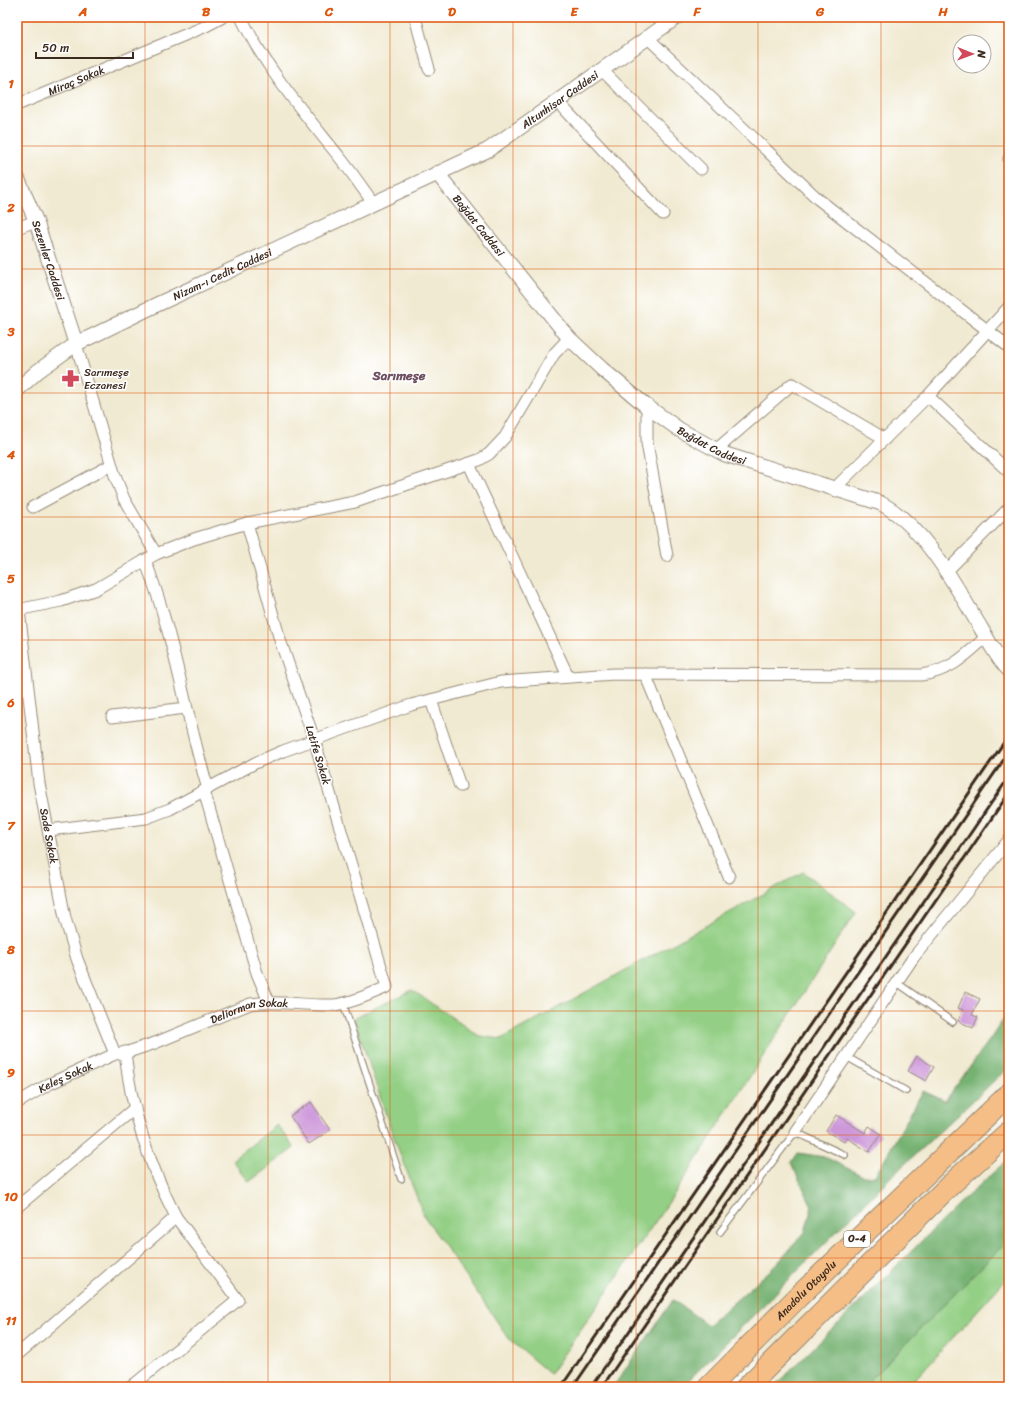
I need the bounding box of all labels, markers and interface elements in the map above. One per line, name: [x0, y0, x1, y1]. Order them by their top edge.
text: A: [78, 0, 87, 23]
text: B: [202, 0, 211, 23]
text: C: [324, 0, 334, 23]
text: D: [448, 0, 456, 23]
text: E: [570, 0, 579, 23]
text: F: [692, 0, 701, 23]
text: G: [815, 0, 825, 23]
text: H: [937, 0, 948, 23]
scale bar: [36, 34, 133, 60]
north arrow: [952, 34, 992, 74]
text: 50 m: [42, 37, 69, 59]
text: N: [972, 49, 991, 59]
street label: Miraç Sokak: [45, 60, 108, 101]
street label: Altunhisar Caddesi: [516, 65, 603, 134]
text: 1: [8, 72, 14, 95]
street label: Bağdat Caddesi: [448, 190, 510, 261]
text: 2: [6, 196, 15, 219]
street label: Sezenler Caddesi: [27, 218, 71, 303]
street label: Nizam-ı Cedit Caddesi: [169, 242, 276, 305]
text: 3: [6, 320, 15, 343]
place label: Sarımeşe Eczanesi: [84, 363, 129, 395]
district label: Sarımeşe: [372, 364, 426, 387]
pharmacy icon: Sarımeşe Eczanesi: [61, 368, 81, 388]
street label: Bağdat Caddesi: [674, 421, 749, 470]
text: 4: [6, 443, 16, 466]
text: 5: [7, 567, 15, 590]
text: 6: [6, 691, 15, 714]
street label: Latife Sokak: [300, 723, 336, 787]
street label: Sade Sokak: [35, 806, 64, 866]
text: 7: [7, 814, 16, 837]
text: 8: [6, 938, 15, 961]
street label: Deliorman Sokak: [207, 993, 289, 1029]
street label: Keleş Sokak: [34, 1056, 96, 1098]
text: 9: [7, 1061, 15, 1084]
text: 10: [4, 1185, 18, 1208]
road number: O-4: [844, 1231, 870, 1247]
street label: Anadolu Otoyolu: [770, 1255, 841, 1325]
text: 11: [5, 1309, 17, 1332]

